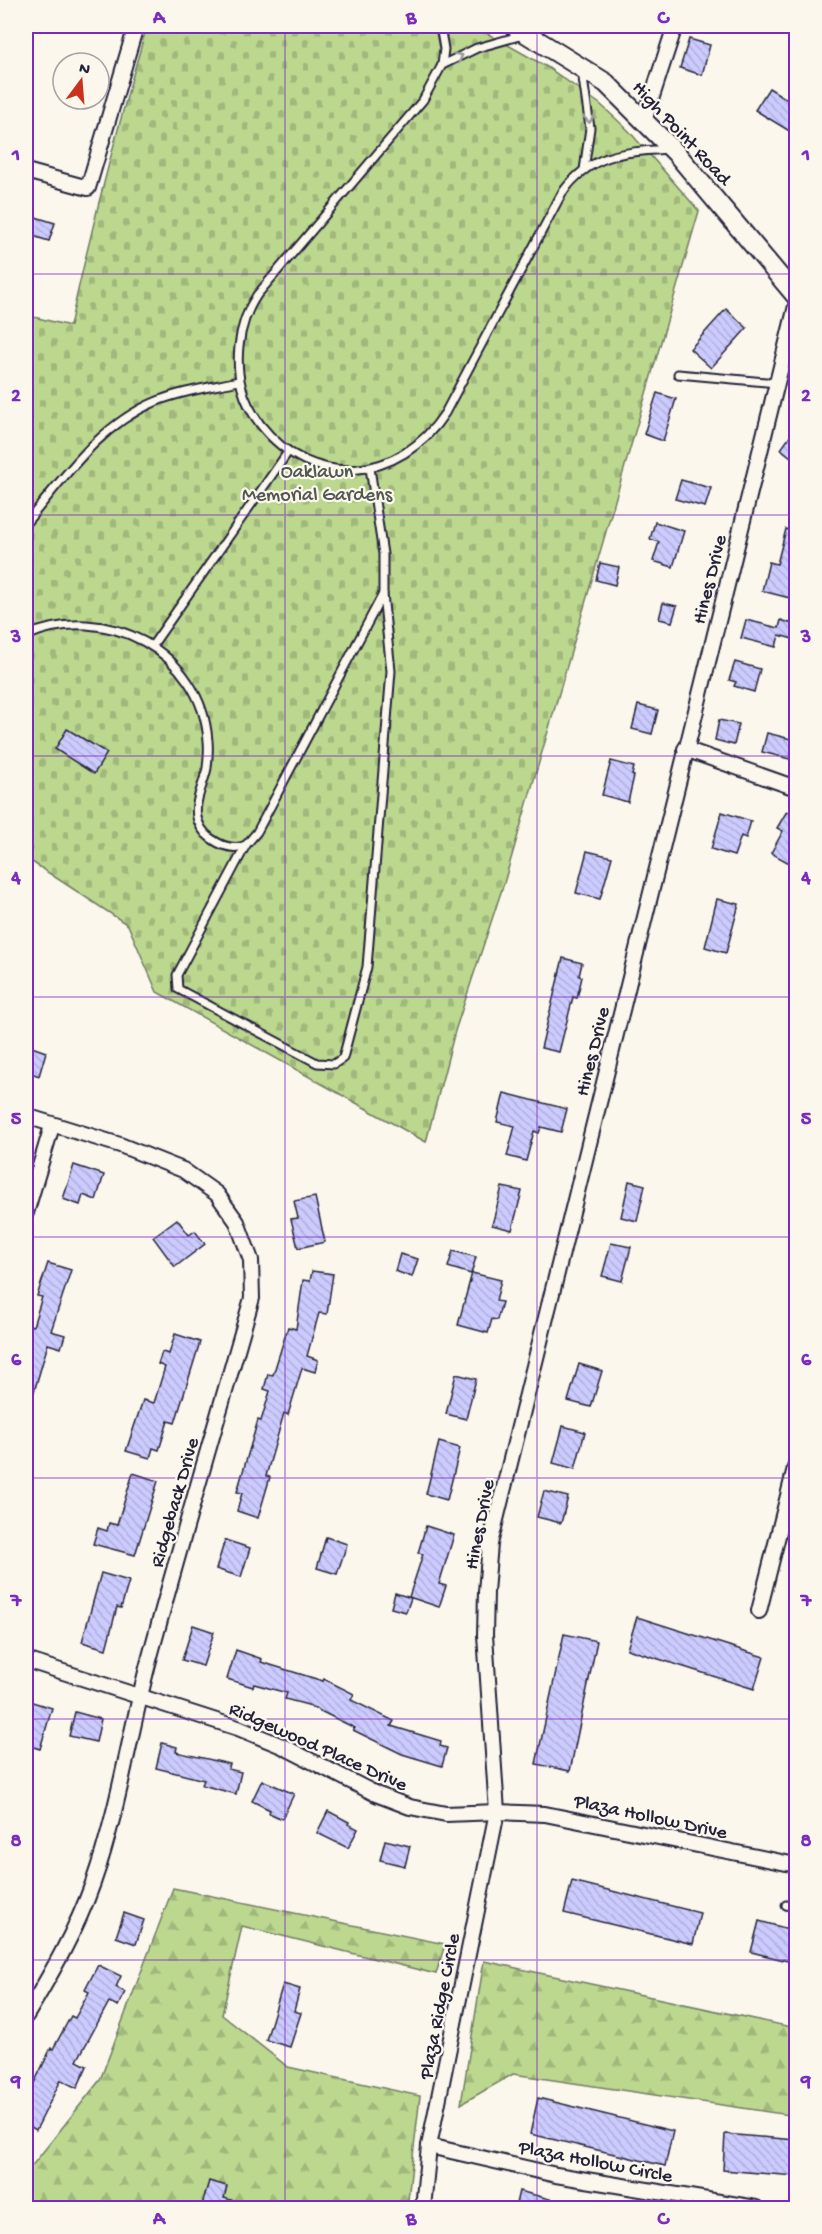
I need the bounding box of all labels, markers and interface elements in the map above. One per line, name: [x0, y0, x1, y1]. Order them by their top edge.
text: A: [152, 8, 167, 31]
text: B: [405, 8, 417, 31]
text: C: [657, 8, 671, 31]
north arrow: [51, 51, 111, 111]
one-way arrow: [452, 52, 463, 64]
text: N: [77, 59, 92, 81]
street label: High Point Road: [626, 77, 736, 193]
one-way arrow: [582, 114, 595, 123]
text: 1: [11, 145, 20, 168]
text: 1: [801, 145, 810, 168]
text: 2: [11, 386, 21, 409]
text: 2: [801, 386, 811, 409]
park label: Oaklawn Memorial Gardens: [242, 462, 393, 508]
street label: Hines Drive: [689, 532, 734, 627]
text: 3: [10, 627, 21, 650]
text: 3: [800, 627, 811, 650]
text: 4: [10, 868, 21, 891]
text: 4: [800, 868, 811, 891]
street label: Hines Drive: [572, 1004, 617, 1099]
text: 5: [11, 1109, 22, 1132]
text: 5: [801, 1109, 812, 1132]
text: 6: [11, 1350, 22, 1373]
text: 6: [801, 1350, 812, 1373]
street label: Ridgeback Drive: [147, 1435, 206, 1571]
street label: Hines Drive: [461, 1477, 502, 1572]
text: 7: [10, 1591, 23, 1614]
text: 7: [800, 1591, 813, 1614]
street label: Ridgewood Place Drive: [225, 1698, 411, 1798]
street label: Plaza Hollow Drive: [571, 1791, 730, 1846]
text: 8: [11, 1831, 22, 1854]
text: 8: [801, 1831, 812, 1854]
street label: Plaza Ridge Circle: [416, 1931, 467, 2082]
text: 9: [10, 2072, 21, 2095]
text: 9: [800, 2072, 811, 2095]
street label: Plaza Hollow Circle: [515, 2137, 675, 2190]
text: A: [152, 2209, 167, 2232]
text: B: [405, 2209, 417, 2232]
text: C: [657, 2209, 671, 2232]

